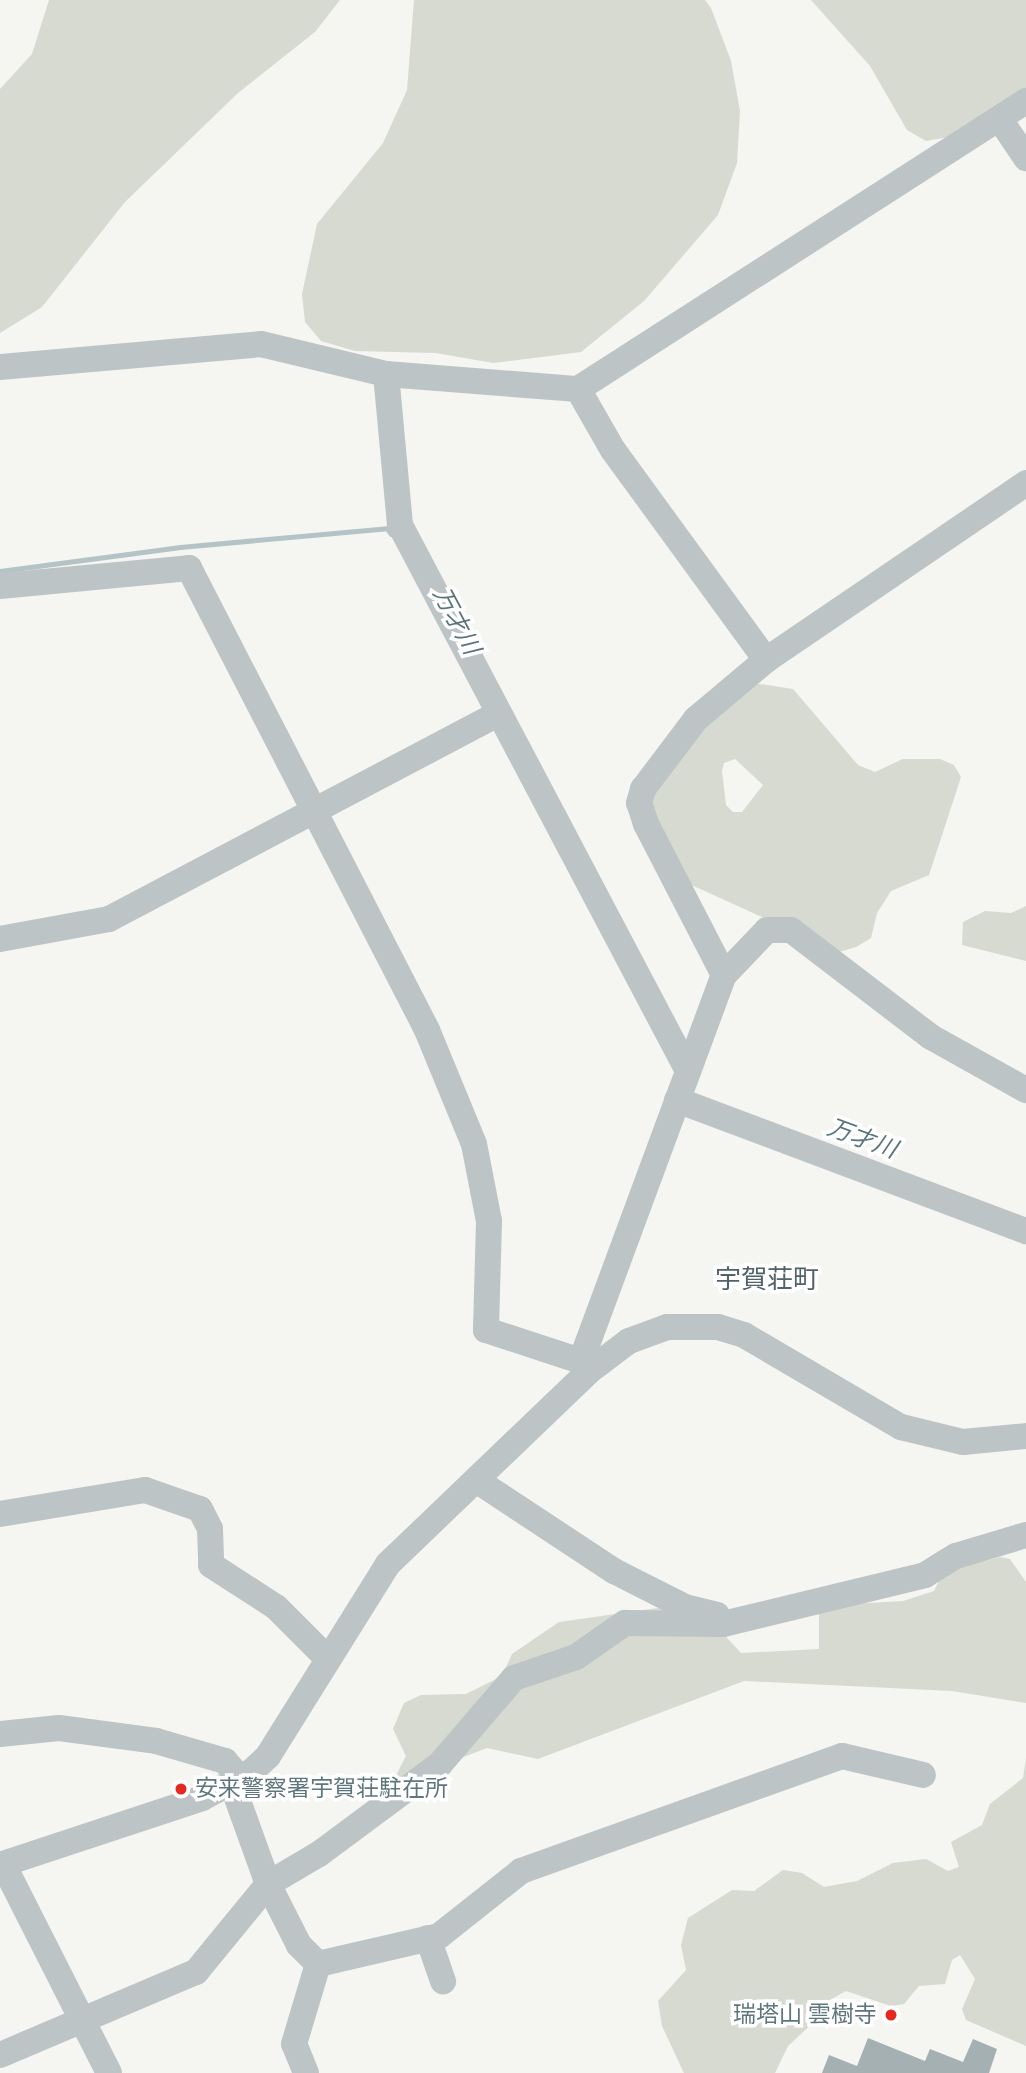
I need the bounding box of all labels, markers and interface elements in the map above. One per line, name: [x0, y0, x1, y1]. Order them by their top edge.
water label: 万才川: [426, 582, 486, 660]
water label: 万才川: [823, 1113, 901, 1165]
district label: 宇賀荘町: [715, 1264, 819, 1296]
place label: 安来警察署宇賀荘駐在所: [195, 1775, 448, 1803]
marker: 安来警察署宇賀荘駐在所: [173, 1781, 189, 1797]
place label: 瑞塔山 雲樹寺: [733, 2001, 877, 2029]
marker: 瑞塔山 雲樹寺: [883, 2007, 899, 2023]

